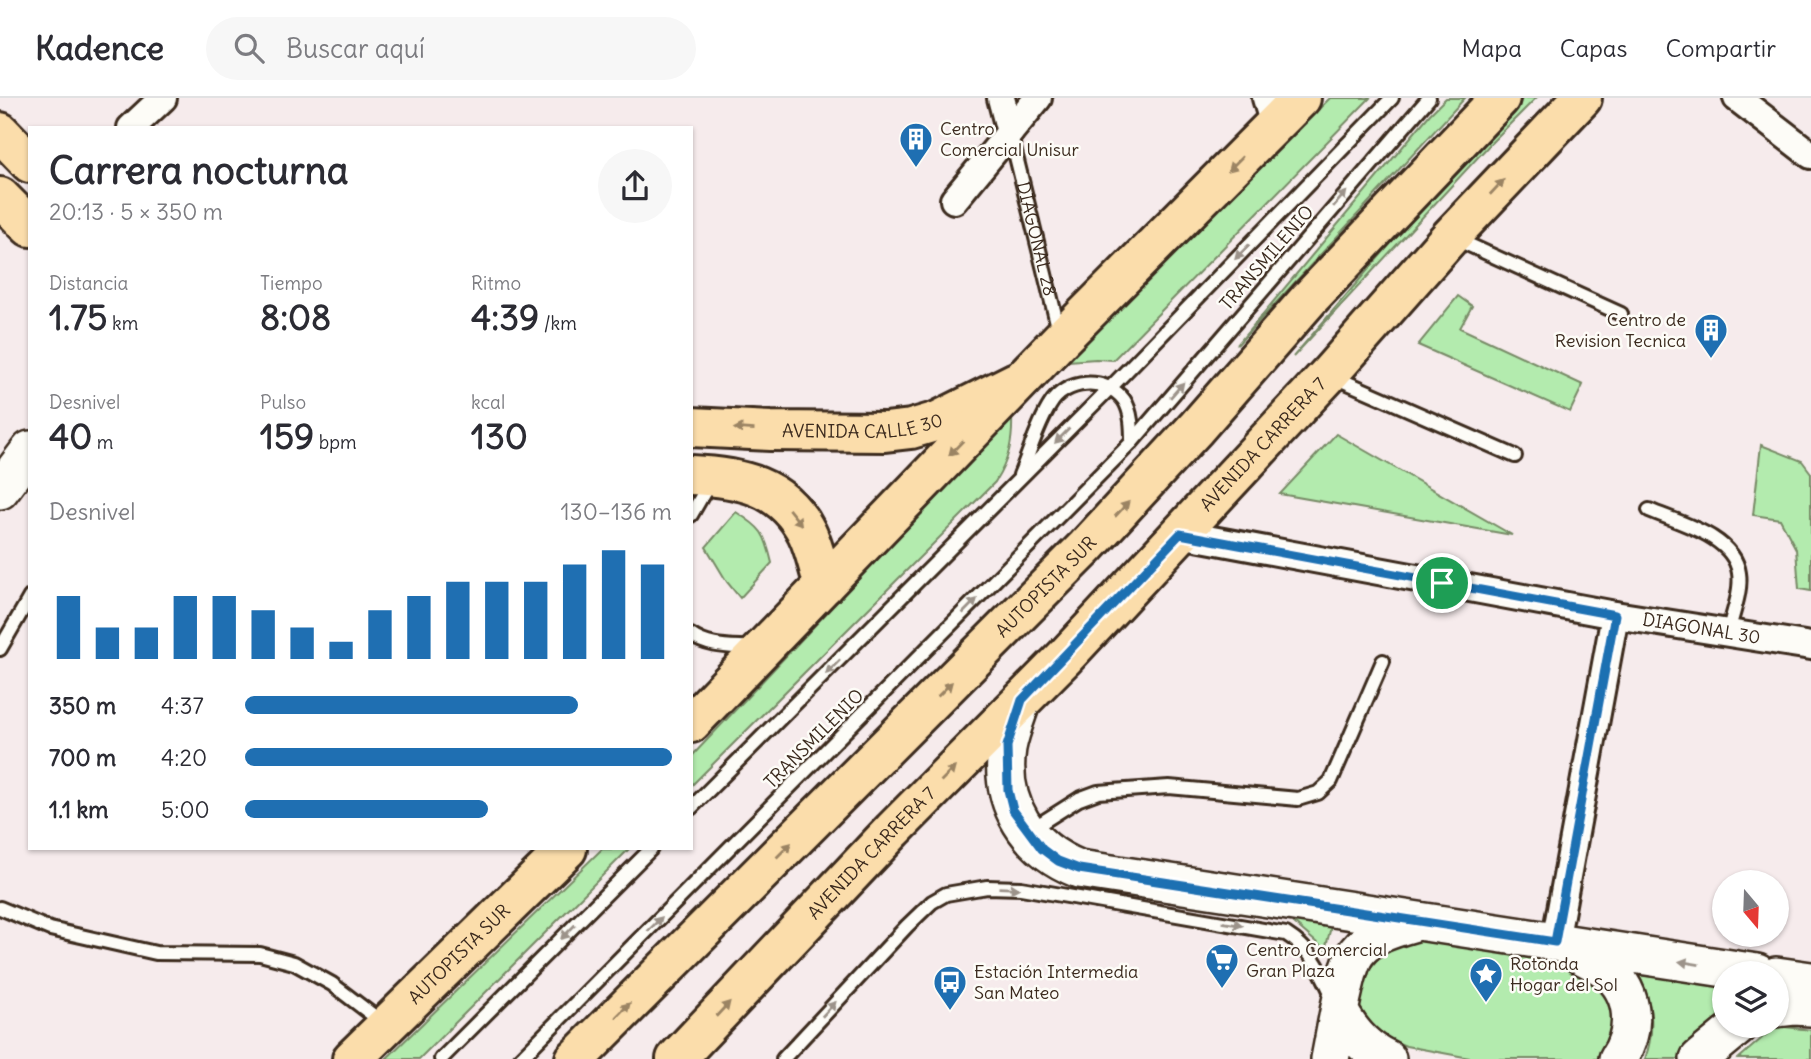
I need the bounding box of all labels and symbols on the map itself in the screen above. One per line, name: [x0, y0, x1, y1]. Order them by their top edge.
place label: Centro Comercial Unisur: [940, 117, 1080, 161]
building icon: Centro Comercial Unisur: [897, 120, 935, 169]
one-way arrow: [1227, 155, 1244, 172]
street label: DIAGONAL 28: [1012, 179, 1062, 298]
one-way arrow: [1488, 179, 1504, 196]
one-way arrow: [1333, 190, 1348, 208]
street label: TRANSMILENIO: [1215, 200, 1318, 315]
one-way arrow: [1233, 244, 1250, 261]
place label: Centro de Revision Tecnica: [1555, 308, 1686, 352]
building icon: Centro de Revision Tecnica: [1692, 311, 1730, 360]
street label: AVENIDA CARRERA 7: [1195, 372, 1331, 516]
one-way arrow: [1169, 382, 1184, 399]
street label: AVENIDA CALLE 30: [782, 408, 945, 443]
one-way arrow: [733, 424, 755, 435]
one-way arrow: [1054, 428, 1071, 445]
one-way arrow: [948, 439, 964, 456]
one-way arrow: [1113, 501, 1129, 518]
one-way arrow: [787, 508, 802, 526]
street label: AUTOPISTA SUR: [990, 531, 1101, 642]
pin: [1412, 553, 1472, 613]
one-way arrow: [962, 597, 979, 614]
street label: DIAGONAL 30: [1641, 608, 1762, 649]
one-way arrow: [825, 658, 842, 674]
one-way arrow: [936, 681, 953, 697]
street label: TRANSMILENIO: [759, 684, 868, 793]
one-way arrow: [940, 766, 957, 783]
street label: AVENIDA CARRERA 7: [803, 782, 940, 924]
one-way arrow: [775, 842, 792, 858]
north arrow: [1712, 870, 1788, 947]
one-way arrow: [998, 882, 1020, 893]
street label: AUTOPISTA SUR: [403, 899, 515, 1009]
one-way arrow: [647, 916, 663, 932]
one-way arrow: [1222, 919, 1244, 930]
one-way arrow: [560, 923, 577, 939]
place label: Centro Comercial Gran Plaza: [1246, 938, 1387, 982]
supermarket icon: Centro Comercial Gran Plaza: [1203, 941, 1241, 990]
place label: Rotonda Hogar del Sol: [1510, 952, 1618, 996]
place icon: Rotonda Hogar del Sol: [1467, 955, 1505, 1004]
one-way arrow: [1678, 957, 1700, 968]
place label: Estación Intermedia San Mateo: [974, 960, 1138, 1004]
bus stop icon: Estación Intermedia San Mateo: [931, 963, 969, 1012]
one-way arrow: [715, 1001, 732, 1018]
one-way arrow: [821, 1001, 837, 1018]
one-way arrow: [615, 1002, 632, 1019]

